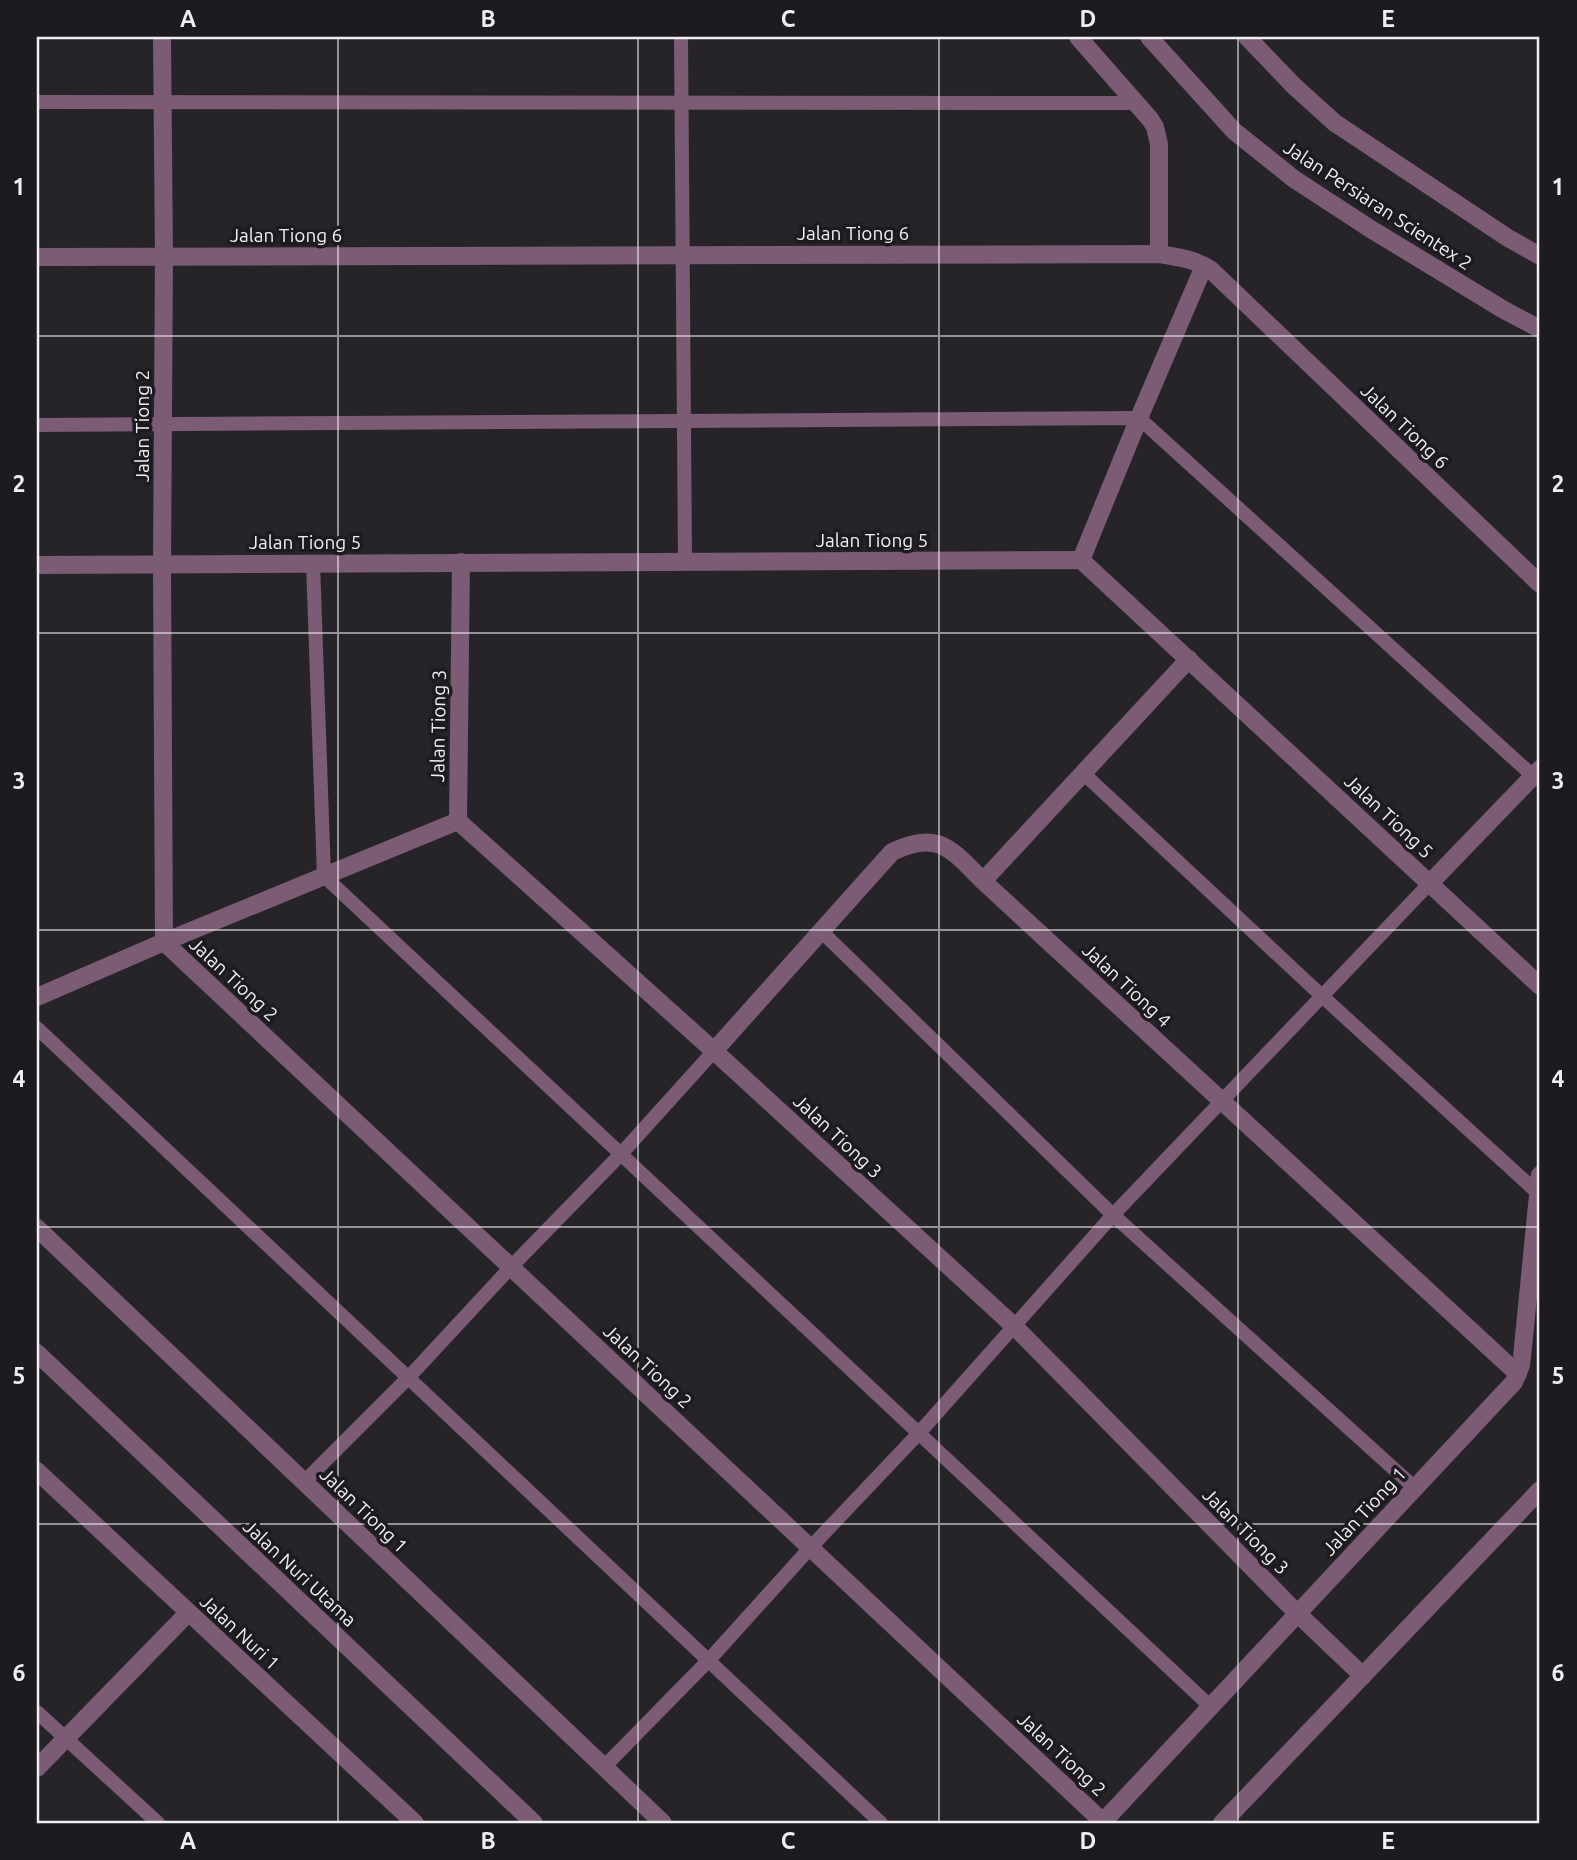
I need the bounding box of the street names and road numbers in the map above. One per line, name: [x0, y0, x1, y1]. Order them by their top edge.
street label: Jalan Persiaran Scientex 2: [1280, 136, 1476, 274]
street label: Jalan Tiong 6: [797, 222, 909, 244]
street label: Jalan Tiong 6: [230, 224, 342, 246]
street label: Jalan Tiong 2: [131, 370, 153, 482]
street label: Jalan Tiong 6: [1357, 379, 1453, 473]
street label: Jalan Tiong 5: [816, 529, 928, 551]
street label: Jalan Tiong 5: [249, 531, 361, 553]
street label: Jalan Tiong 3: [426, 669, 450, 783]
street label: Jalan Tiong 5: [1340, 770, 1438, 862]
street label: Jalan Tiong 2: [185, 933, 283, 1025]
street label: Jalan Tiong 4: [1078, 939, 1176, 1031]
street label: Jalan Tiong 3: [789, 1090, 887, 1182]
street label: Jalan Tiong 2: [599, 1320, 697, 1412]
street label: Jalan Tiong 1: [1318, 1462, 1410, 1560]
street label: Jalan Tiong 1: [316, 1463, 412, 1557]
street label: Jalan Tiong 3: [1198, 1483, 1294, 1579]
street label: Jalan Nuri Utama: [239, 1515, 361, 1631]
street label: Jalan Nuri 1: [196, 1590, 284, 1674]
street label: Jalan Tiong 2: [1013, 1708, 1111, 1800]

